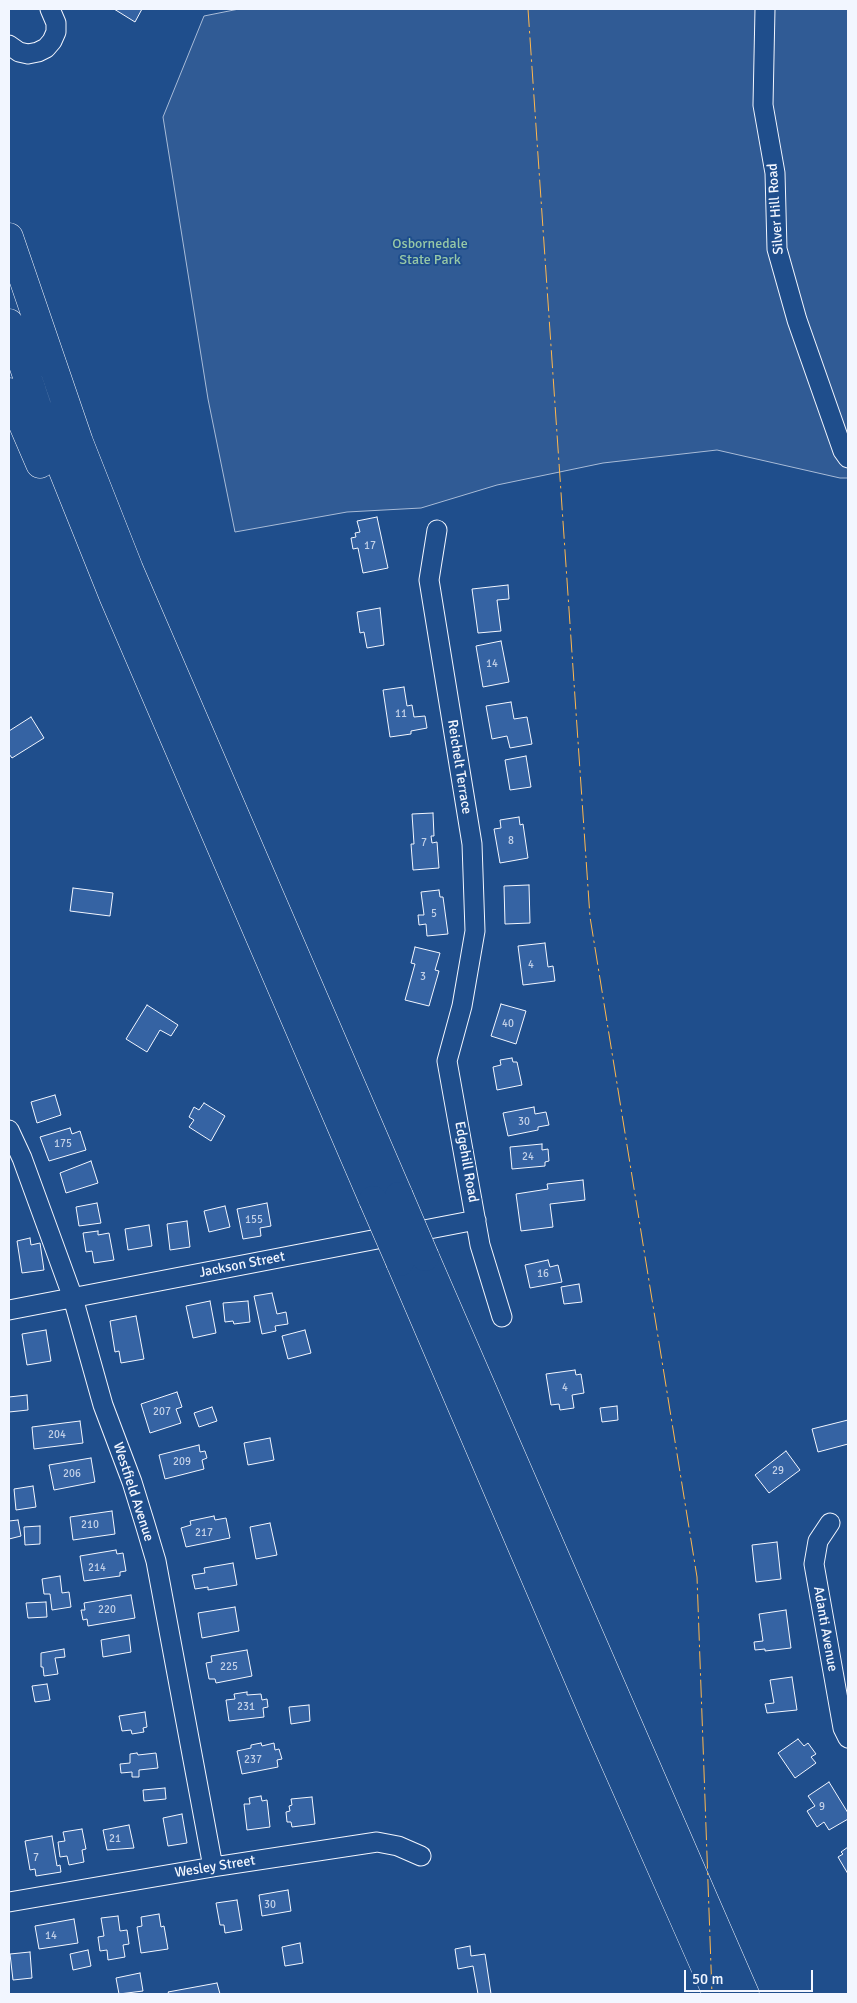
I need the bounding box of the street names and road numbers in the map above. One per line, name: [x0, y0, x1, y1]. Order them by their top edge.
street label: Silver Hill Road: [764, 163, 788, 255]
street label: Reichelt Terrace: [443, 718, 475, 816]
street label: Edgehill Road: [451, 1120, 481, 1204]
street label: Jackson Street: [198, 1248, 286, 1282]
street label: Westfield Avenue: [109, 1440, 157, 1544]
street label: Adanti Avenue: [809, 1585, 841, 1673]
street label: Wesley Street: [173, 1852, 257, 1882]

